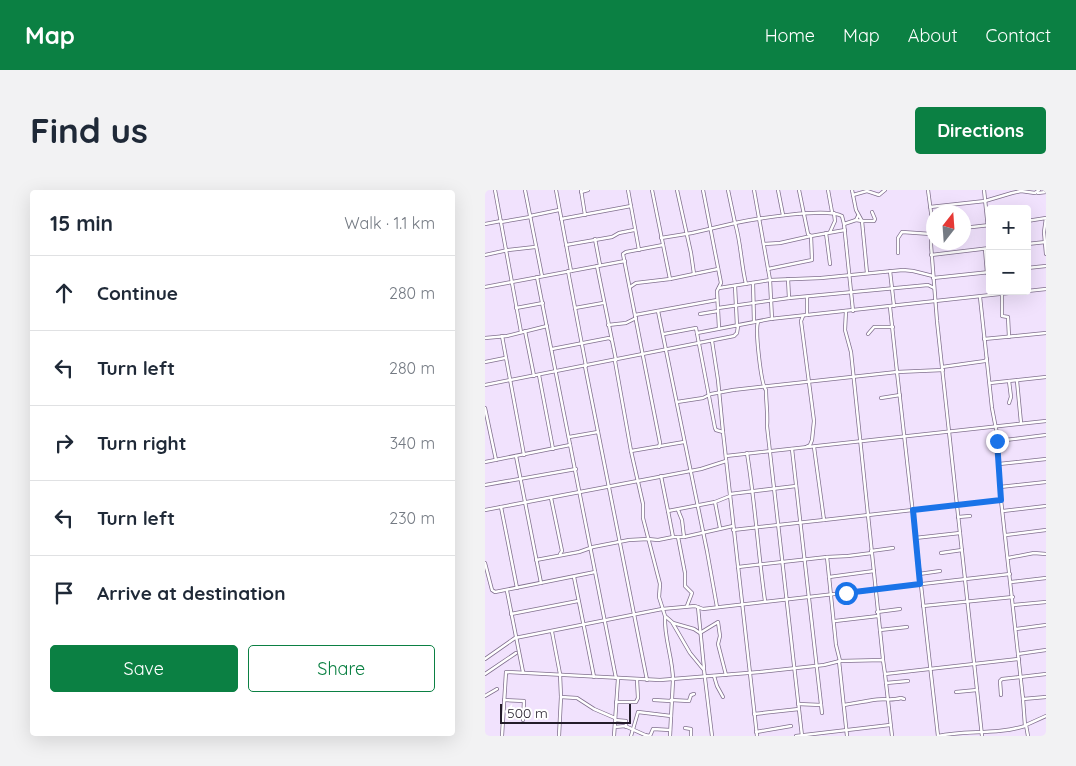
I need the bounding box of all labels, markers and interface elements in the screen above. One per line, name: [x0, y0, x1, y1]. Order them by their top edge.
text: Map: [25, 20, 75, 50]
text: Home: [765, 24, 815, 47]
text: Map: [843, 24, 880, 47]
text: About: [908, 24, 958, 47]
text: Contact: [986, 24, 1051, 47]
button: Directions: [915, 107, 1046, 154]
text: Find us: [30, 108, 148, 152]
north arrow: [926, 205, 971, 250]
map controls: [986, 205, 1031, 295]
button: +: [986, 205, 1031, 250]
text: 15 min: [50, 210, 113, 236]
text: Walk · 1.1 km: [344, 213, 435, 233]
button: −: [986, 250, 1031, 295]
icon: ahead: [50, 279, 78, 307]
text: Continue: [97, 281, 178, 305]
text: 280 m: [389, 283, 435, 303]
icon: left: [50, 354, 78, 382]
text: Turn left: [97, 356, 175, 380]
text: 280 m: [389, 358, 435, 378]
icon: right: [50, 429, 78, 457]
route end: [986, 430, 1009, 453]
text: Turn right: [97, 431, 186, 455]
text: 340 m: [390, 433, 435, 453]
icon: left: [50, 504, 78, 532]
text: Turn left: [97, 506, 175, 530]
text: 230 m: [389, 508, 435, 528]
icon: arrive: [50, 579, 78, 607]
text: Arrive at destination: [97, 581, 286, 605]
route start: [835, 582, 858, 605]
button: Save: [50, 645, 238, 692]
button: Share: [248, 645, 435, 692]
scale bar: [500, 701, 631, 724]
text: 500 m: [507, 704, 548, 722]

